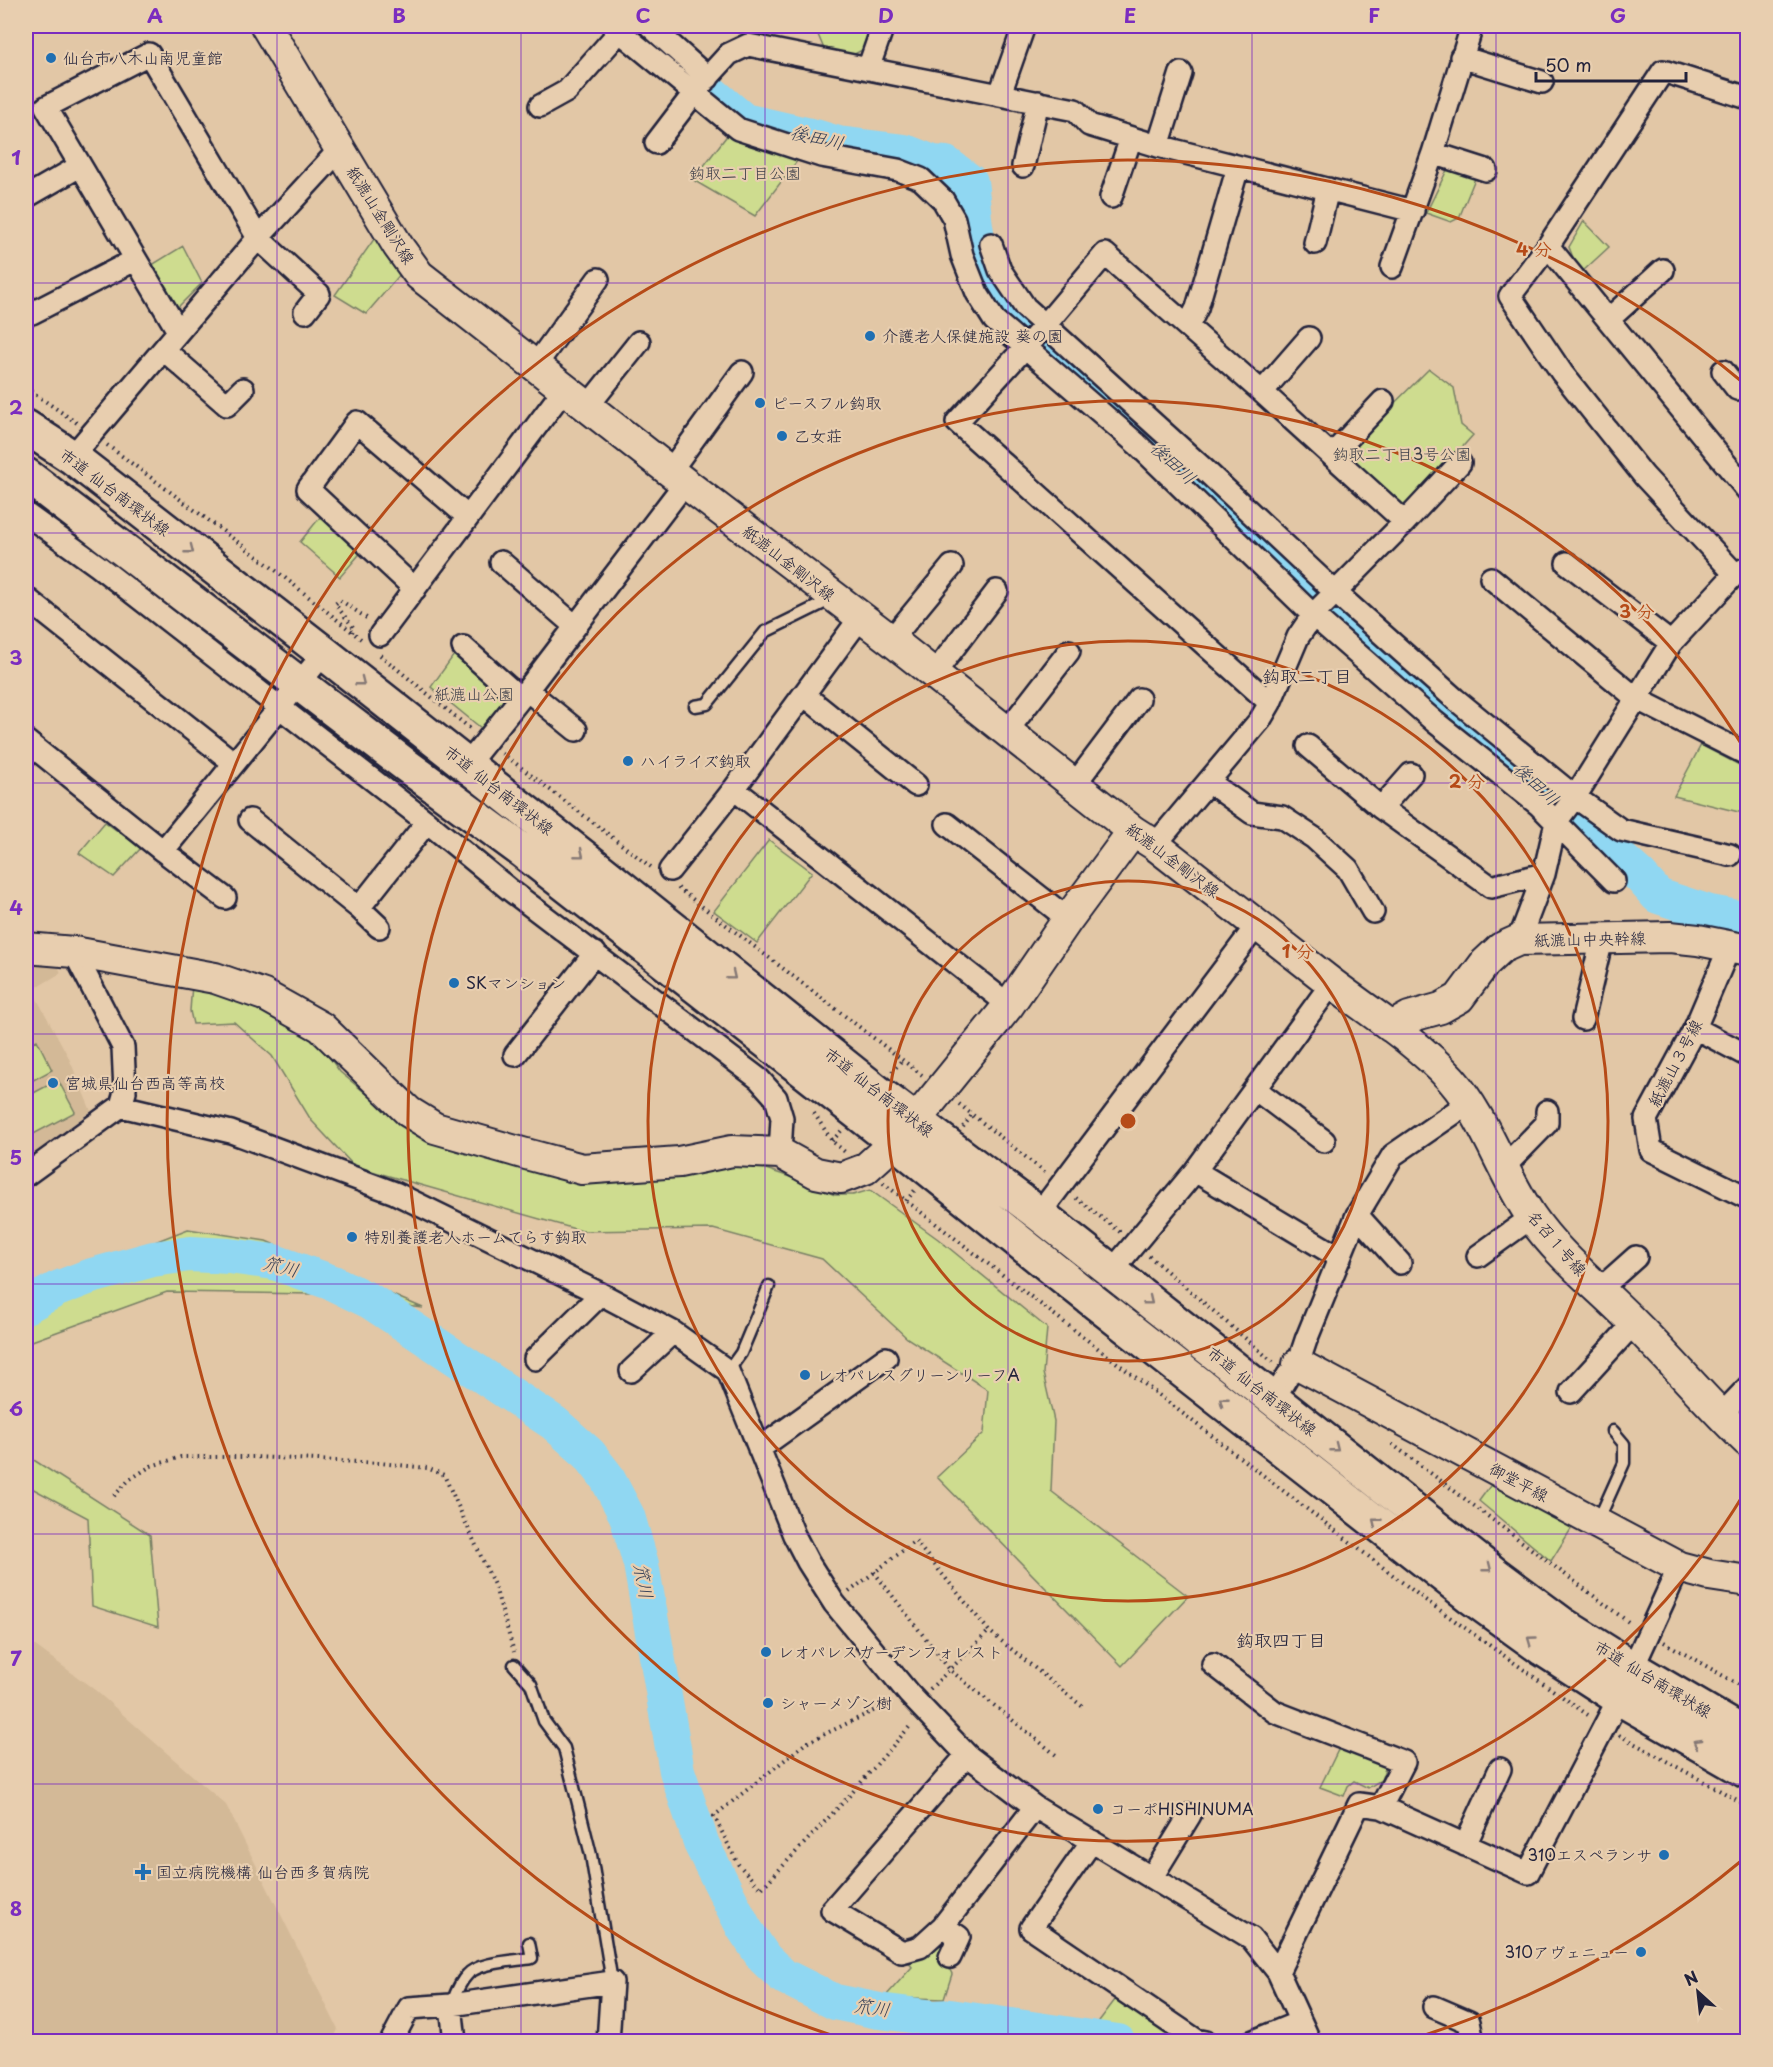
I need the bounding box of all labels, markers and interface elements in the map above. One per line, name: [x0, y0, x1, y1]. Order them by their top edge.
text: A: [147, 0, 163, 30]
text: B: [392, 0, 406, 30]
text: C: [635, 0, 651, 30]
text: D: [878, 0, 894, 30]
text: E: [1124, 0, 1136, 30]
text: F: [1368, 0, 1380, 30]
text: G: [1610, 0, 1626, 30]
place label: 仙台市八木山南児童館: [63, 45, 223, 69]
scale bar: [1536, 45, 1686, 83]
marker: 仙台市八木山南児童館: [44, 51, 58, 65]
text: 50 m: [1545, 51, 1592, 78]
water label: 後田川: [788, 117, 847, 156]
text: 1: [11, 142, 21, 172]
park label: 鈎取二丁目公園: [689, 160, 801, 184]
street label: 紙漉山金剛沢線: [342, 161, 422, 268]
text: 4 分: [1516, 235, 1552, 262]
place label: 介護老人保健施設 葵の園: [882, 323, 1063, 347]
marker: 介護老人保健施設 葵の園: [863, 329, 877, 343]
place label: ピースフル鈎取: [772, 390, 882, 414]
text: 2: [9, 392, 23, 422]
marker: ピースフル鈎取: [753, 396, 767, 410]
place label: 乙女荘: [794, 423, 842, 447]
marker: 乙女荘: [775, 429, 789, 443]
water label: 後田川: [1145, 434, 1203, 490]
park label: 鈎取二丁目3号公園: [1333, 441, 1471, 465]
street label: 市道 仙台南環状線: [55, 442, 176, 541]
street label: 紙漉山金剛沢線: [738, 518, 841, 606]
one-way arrow: [183, 542, 194, 553]
text: 3 分: [1619, 597, 1655, 624]
text: 3: [9, 642, 23, 672]
district label: 鈎取二丁目: [1262, 662, 1352, 689]
one-way arrow: [354, 674, 365, 685]
park label: 紙漉山公園: [434, 681, 514, 705]
street label: 市道 仙台南環状線: [440, 739, 559, 840]
place label: ハイライズ鈎取: [640, 748, 751, 772]
marker: ハイライズ鈎取: [621, 754, 635, 768]
water label: 後田川: [1508, 755, 1566, 811]
text: 2 分: [1449, 767, 1485, 794]
street label: 紙漉山金剛沢線: [1122, 816, 1226, 902]
one-way arrow: [573, 847, 584, 858]
text: 4: [9, 892, 23, 922]
street label: 紙漉山中央幹線: [1534, 925, 1646, 951]
text: 1 分: [1282, 937, 1314, 964]
one-way arrow: [726, 969, 737, 980]
place label: SKマンション: [466, 970, 566, 994]
marker: SKマンション: [447, 976, 461, 990]
street label: 紙漉山３号線: [1641, 1015, 1707, 1111]
street label: 市道 仙台南環状線: [820, 1041, 939, 1142]
place label: 宮城県仙台西高等高校: [65, 1070, 225, 1094]
marker: 宮城県仙台西高等高校: [46, 1076, 60, 1090]
centre of rings: [1118, 1111, 1138, 1131]
text: 5: [10, 1142, 22, 1172]
street label: 名召１号線: [1522, 1204, 1593, 1280]
place label: 特別養護老人ホームてらす鈎取: [364, 1224, 587, 1248]
marker: 特別養護老人ホームてらす鈎取: [345, 1230, 359, 1244]
water label: 笊川: [261, 1248, 302, 1283]
one-way arrow: [1142, 1293, 1153, 1304]
street label: 市道 仙台南環状線: [1203, 1340, 1322, 1441]
place label: レオパレスグリーンリーフA: [817, 1362, 1020, 1386]
marker: レオパレスグリーンリーフA: [798, 1368, 812, 1382]
text: 6: [9, 1393, 23, 1423]
one-way arrow: [1219, 1398, 1230, 1409]
one-way arrow: [1328, 1441, 1339, 1452]
street label: 御堂平線: [1486, 1455, 1553, 1507]
one-way arrow: [1372, 1518, 1383, 1529]
water label: 笊川: [628, 1560, 661, 1601]
one-way arrow: [1482, 1561, 1493, 1572]
district label: 鈎取四丁目: [1236, 1626, 1326, 1653]
street label: 市道 仙台南環状線: [1590, 1634, 1717, 1723]
one-way arrow: [1527, 1636, 1538, 1647]
place label: レオパレスガーデンフォレスト: [778, 1639, 1003, 1663]
text: 7: [10, 1643, 22, 1673]
marker: レオパレスガーデンフォレスト: [759, 1645, 773, 1659]
place label: シャーメゾン樹: [780, 1690, 892, 1714]
marker: シャーメゾン樹: [761, 1696, 775, 1710]
one-way arrow: [1693, 1739, 1703, 1750]
place label: コーポHISHINUMA: [1110, 1796, 1254, 1820]
marker: コーポHISHINUMA: [1091, 1802, 1105, 1816]
place label: 310エスペランサ: [1528, 1842, 1652, 1866]
marker: 310エスペランサ: [1657, 1848, 1671, 1862]
place label: 国立病院機構 仙台西多賀病院: [156, 1859, 369, 1883]
marker: 国立病院機構 仙台西多賀病院: [134, 1863, 152, 1881]
text: 8: [10, 1893, 22, 1923]
place label: 310アヴェニュー: [1505, 1939, 1629, 1963]
marker: 310アヴェニュー: [1634, 1945, 1648, 1959]
north arrow: [1668, 1962, 1728, 2022]
text: N: [1680, 1964, 1702, 1991]
water label: 笊川: [853, 1991, 892, 2022]

